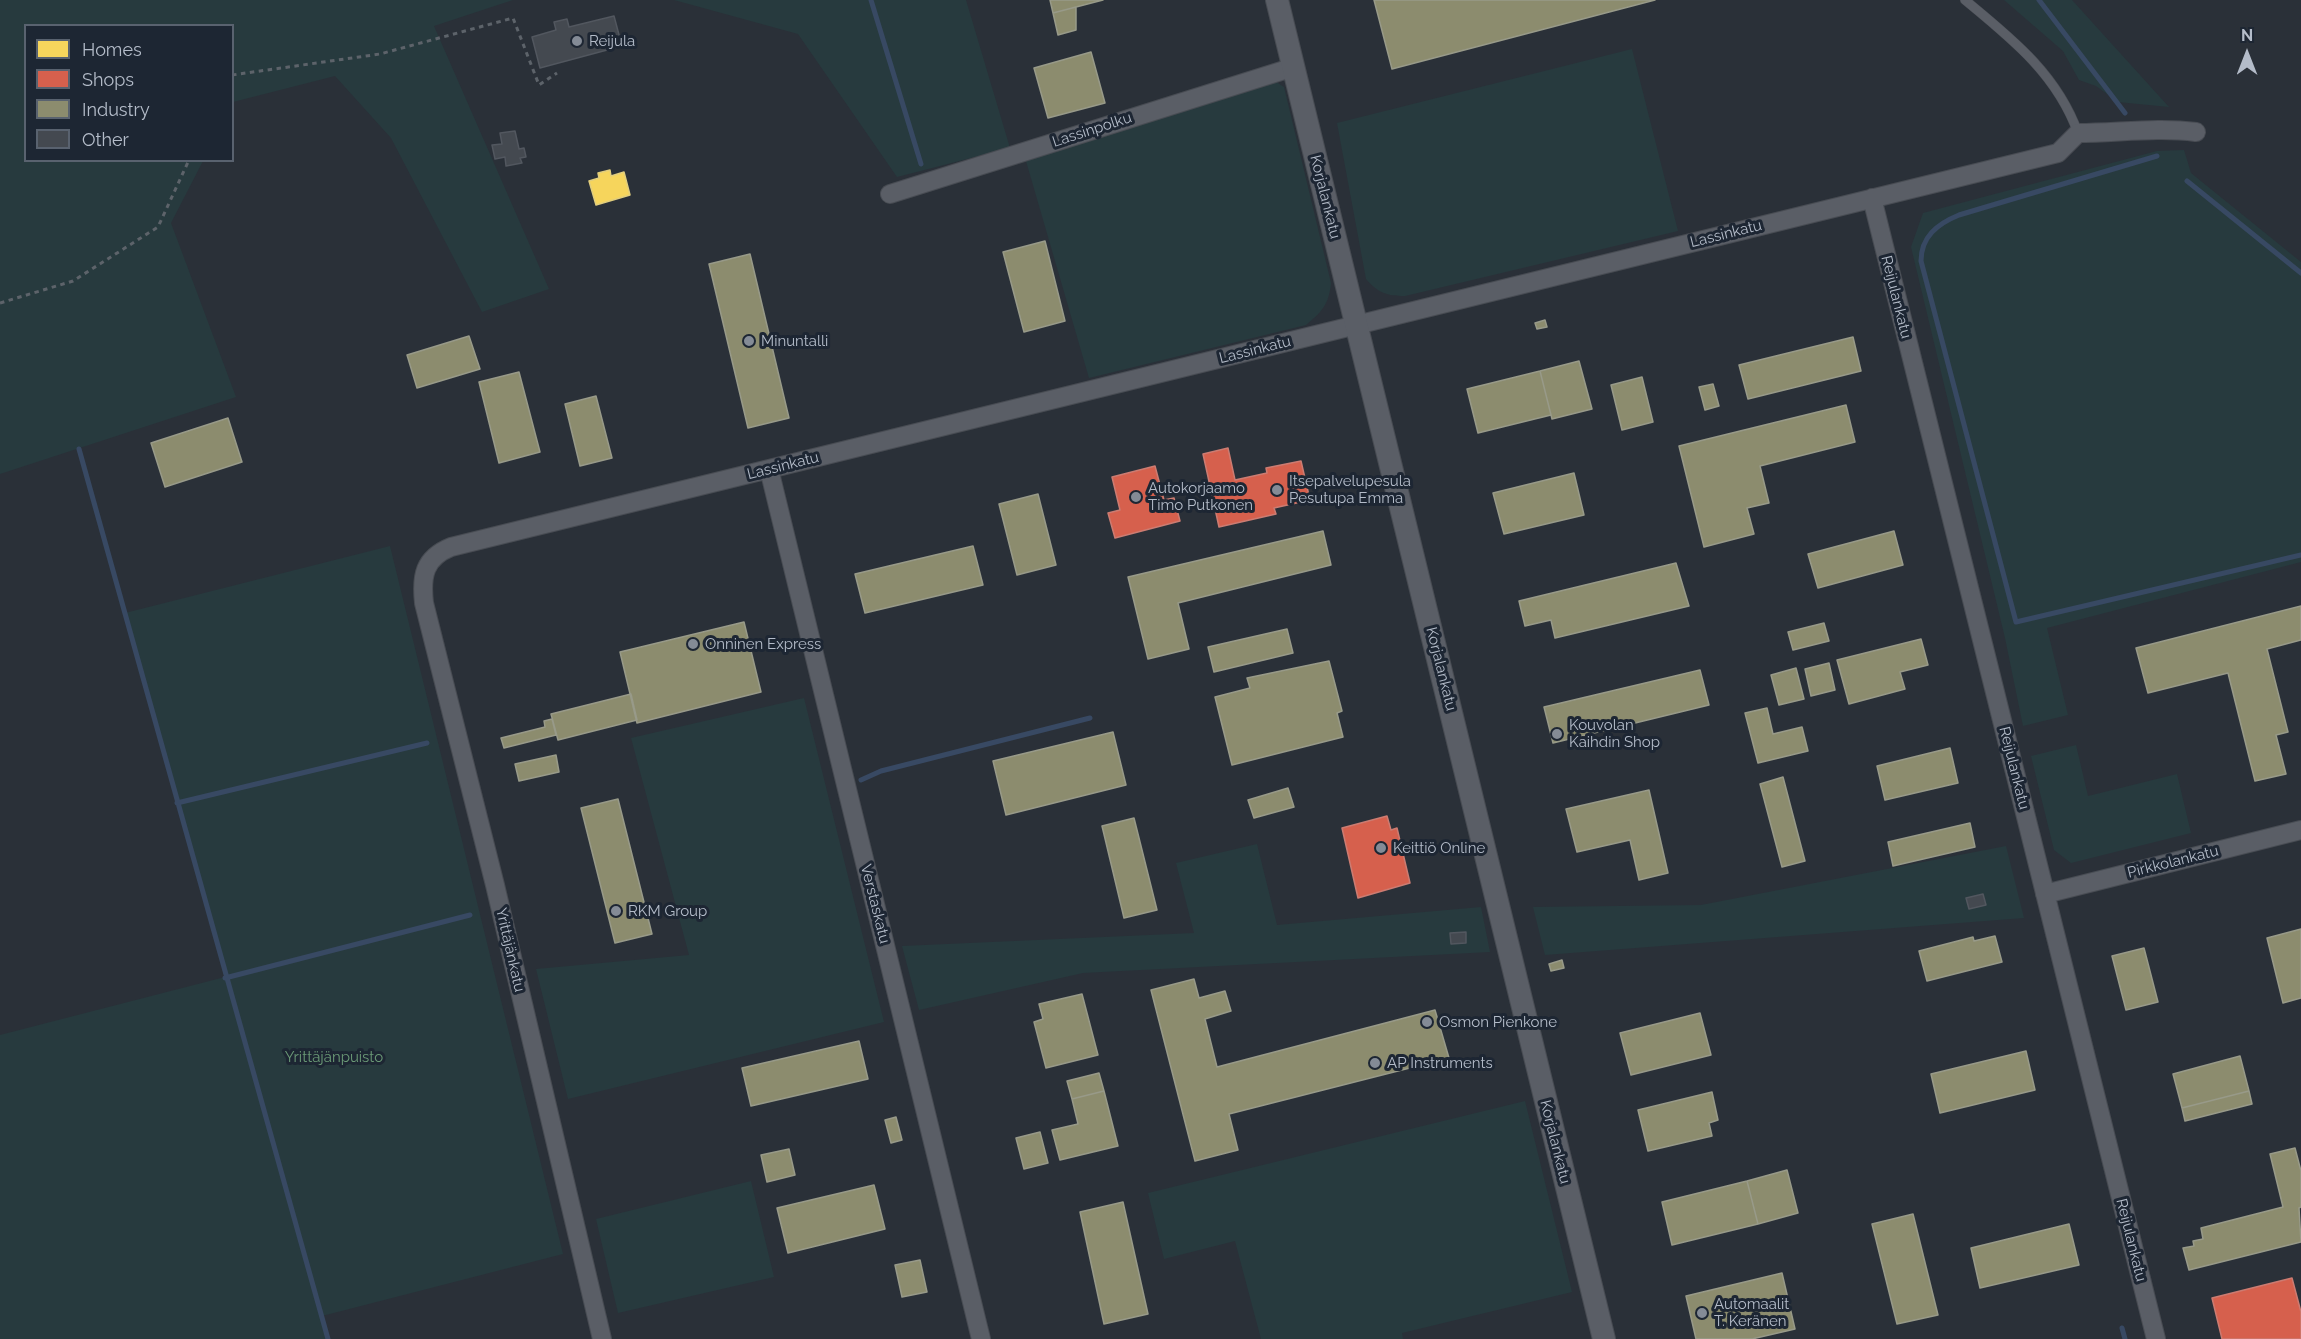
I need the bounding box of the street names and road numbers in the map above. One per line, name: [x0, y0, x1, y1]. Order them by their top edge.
street label: Lassinpolku: [1050, 109, 1134, 151]
street label: Korjalankatu: [1306, 153, 1344, 241]
street label: Lassinkatu: [1688, 216, 1764, 252]
street label: Reijulankatu: [1877, 254, 1915, 340]
street label: Lassinkatu: [1217, 332, 1293, 368]
street label: Lassinkatu: [745, 448, 821, 484]
street label: Korjalankatu: [1422, 625, 1460, 713]
street label: Reijulankatu: [1995, 725, 2033, 811]
street label: Pirkkolankatu: [2126, 842, 2220, 882]
street label: Verstaskatu: [856, 863, 894, 945]
street label: Yrittäjänkatu: [492, 906, 528, 994]
street label: Korjalankatu: [1536, 1098, 1574, 1186]
street label: Reijulankatu: [2112, 1197, 2150, 1283]

